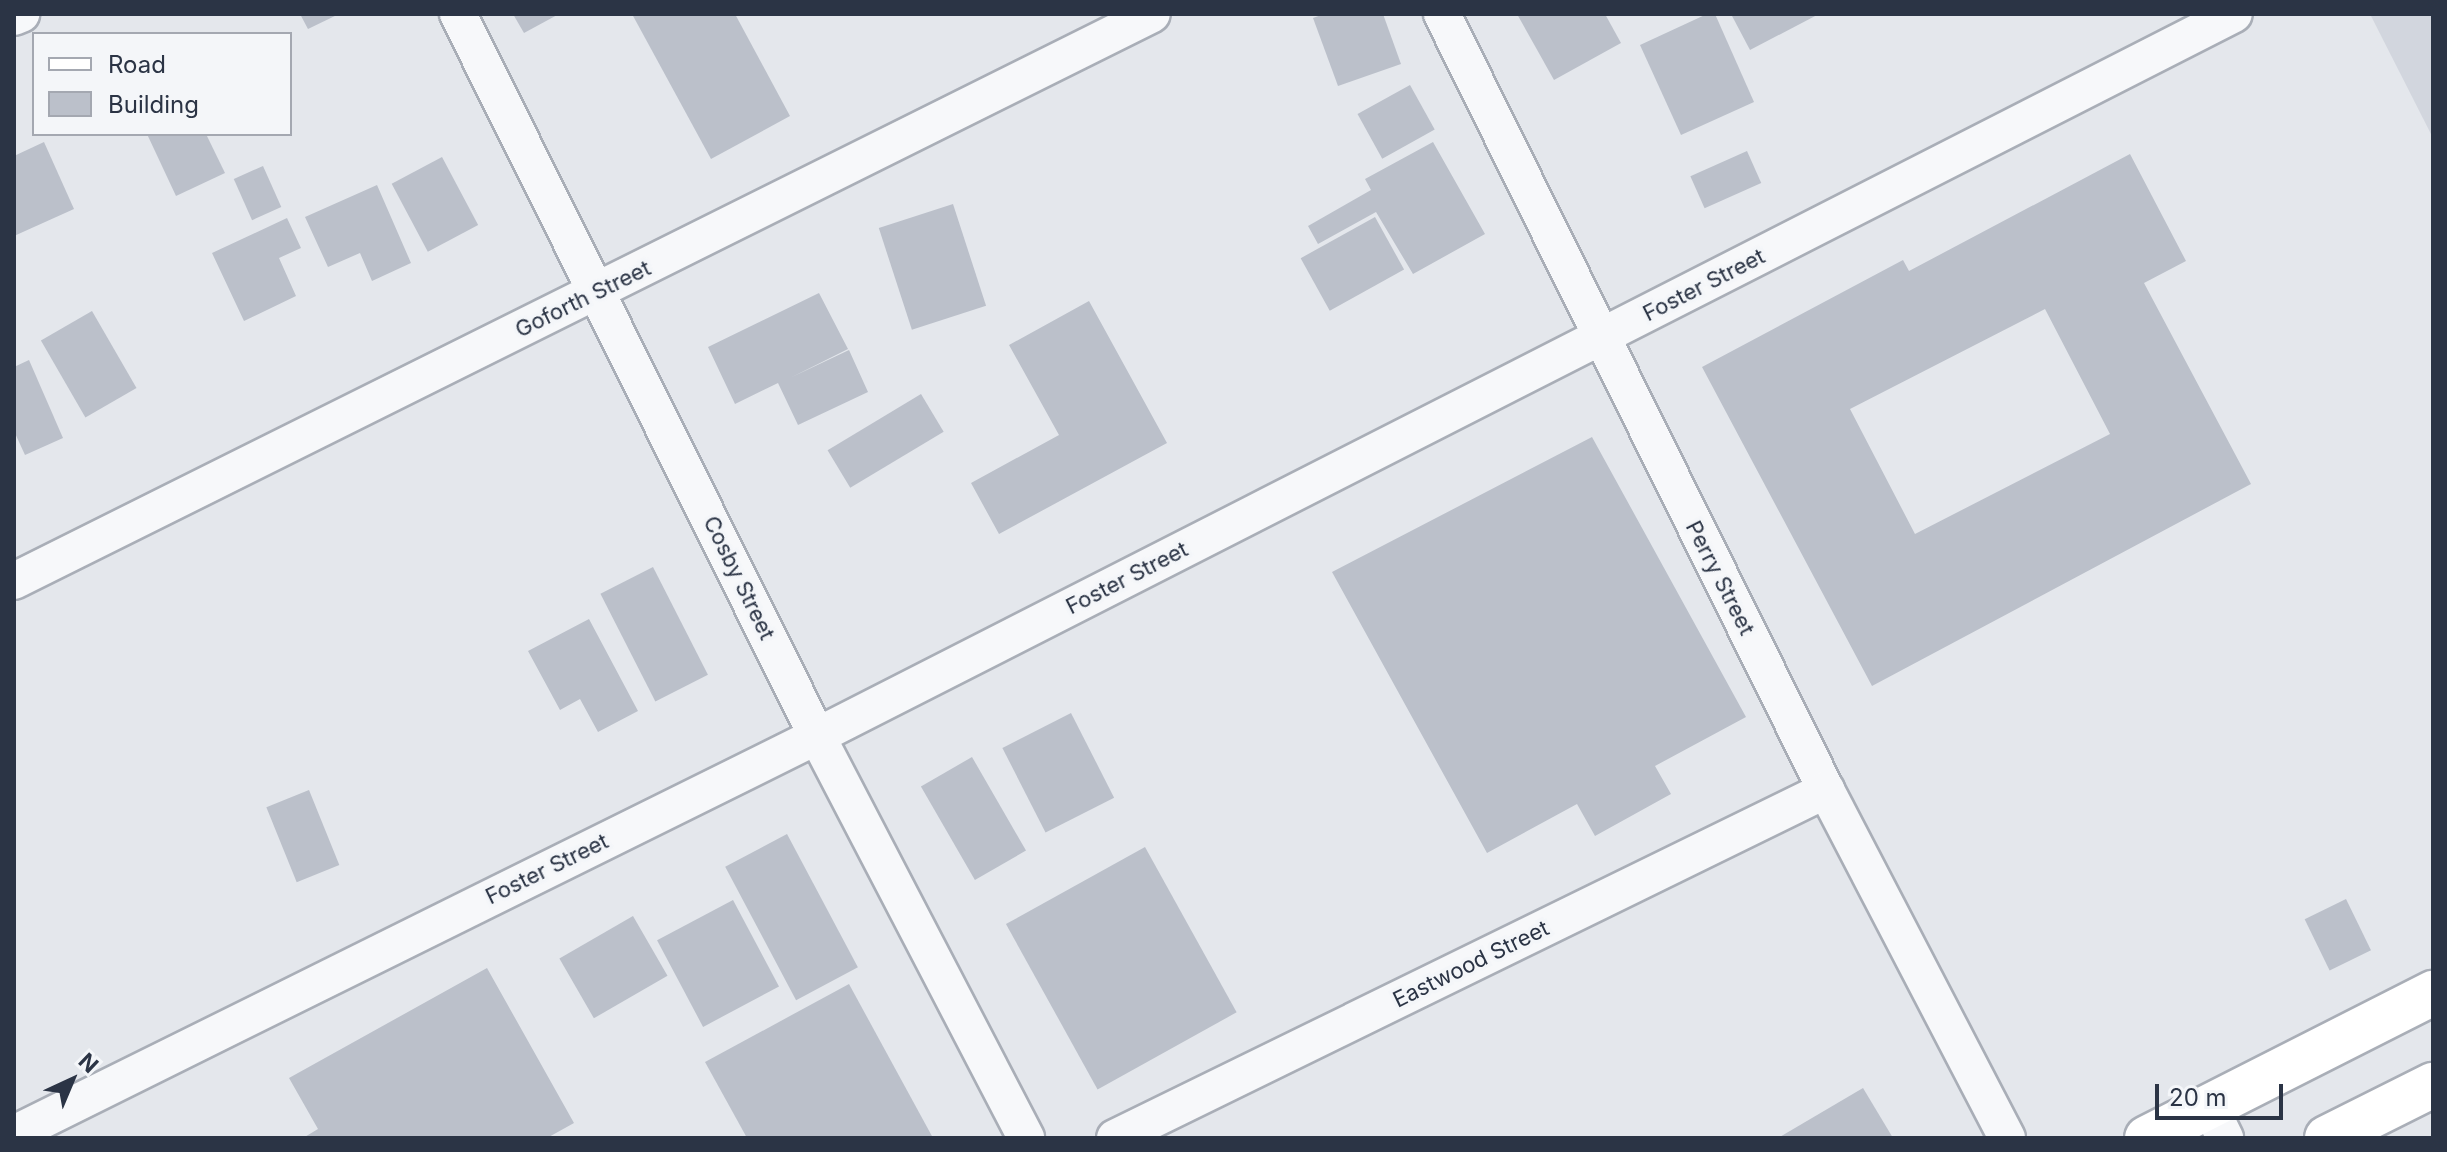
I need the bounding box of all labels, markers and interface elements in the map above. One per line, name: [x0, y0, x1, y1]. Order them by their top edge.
legend: [32, 32, 292, 136]
text: Road: [108, 50, 166, 79]
text: Building: [108, 90, 199, 119]
street label: Foster Street: [1639, 243, 1769, 327]
street label: Goforth Street: [511, 255, 655, 343]
street label: Cosby Street: [698, 512, 780, 644]
street label: Perry Street: [1680, 516, 1760, 640]
street label: Foster Street: [1062, 536, 1192, 620]
street label: Foster Street: [481, 828, 613, 910]
street label: Eastwood Street: [1389, 915, 1553, 1013]
north arrow: [32, 1040, 112, 1120]
text: N: [74, 1048, 104, 1078]
scale bar: [2159, 1068, 2287, 1118]
text: 20 m: [2169, 1083, 2227, 1112]

